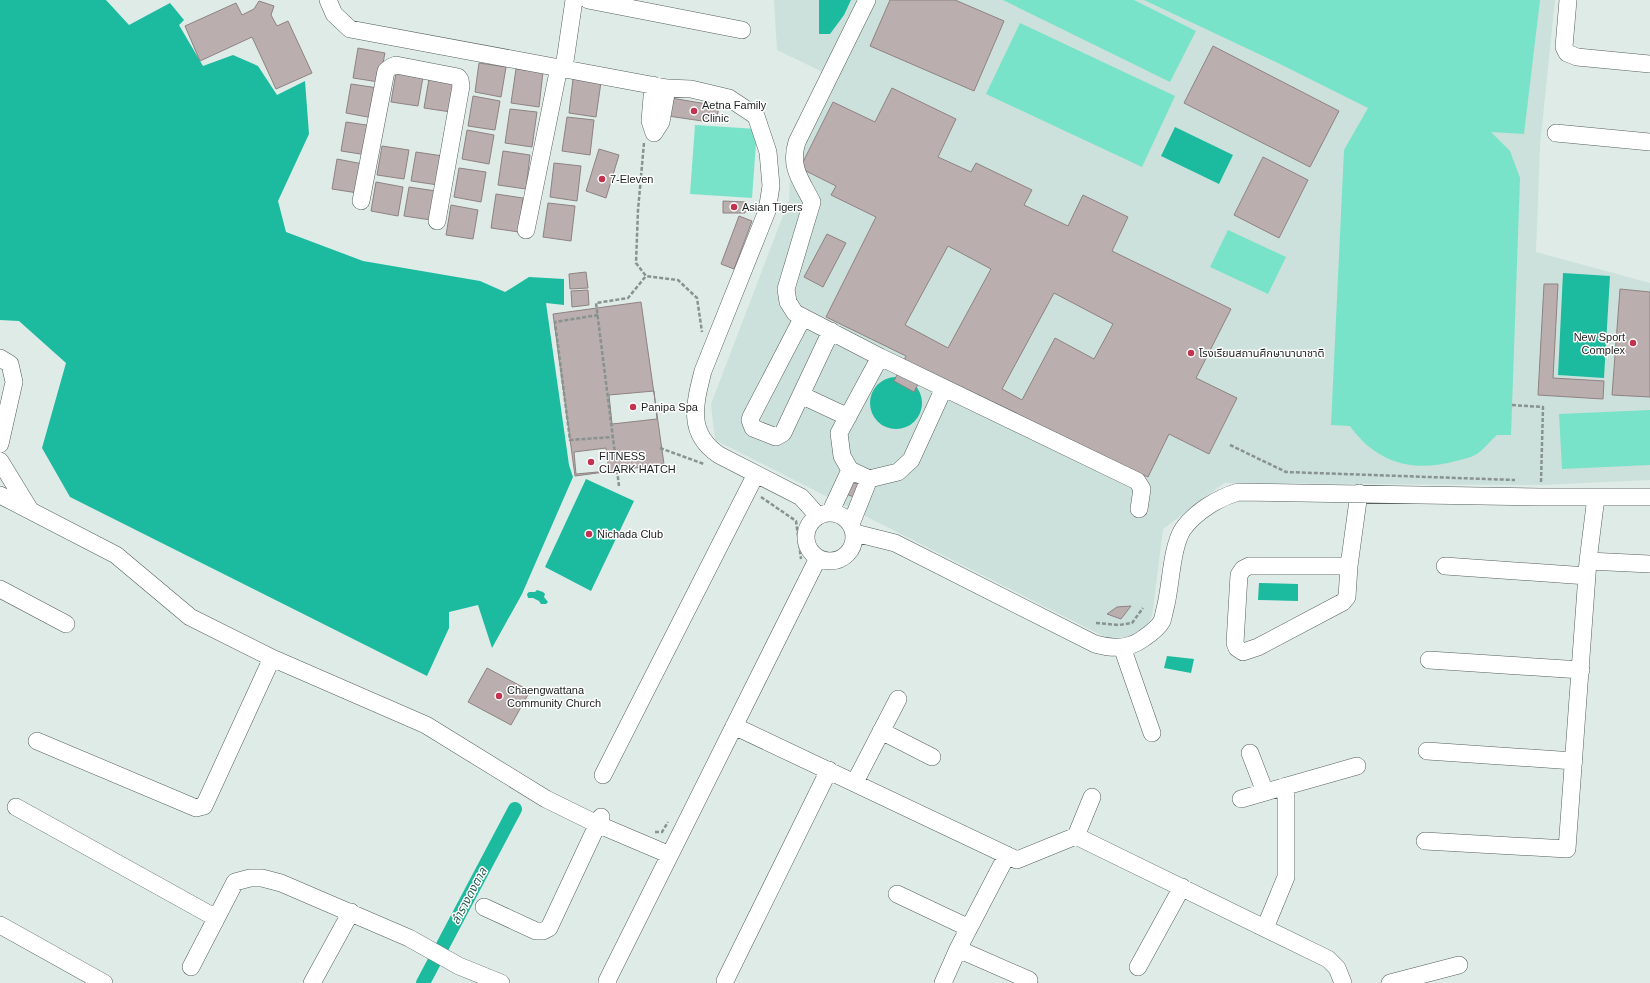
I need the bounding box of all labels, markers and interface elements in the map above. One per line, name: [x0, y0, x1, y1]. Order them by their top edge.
place label: Aetna Family Clinic: [702, 99, 767, 124]
marker: Aetna Family Clinic: [689, 106, 699, 116]
place label: 7-Eleven: [610, 173, 653, 185]
marker: 7-Eleven: [597, 174, 607, 184]
place label: Asian Tigers: [742, 201, 803, 213]
marker: Asian Tigers: [729, 202, 739, 212]
place label: New Sport Complex: [1574, 331, 1625, 356]
marker: New Sport Complex: [1628, 338, 1638, 348]
place label: โรงเรียนสถานศึกษานานาชาติ: [1199, 347, 1324, 359]
marker: โรงเรียนสถานศึกษานานาชาติ: [1186, 348, 1196, 358]
place label: Panipa Spa: [641, 401, 699, 413]
marker: Panipa Spa: [628, 402, 638, 412]
place label: FITNESS CLARK HATCH: [599, 450, 676, 475]
marker: FITNESS CLARK HATCH: [586, 457, 596, 467]
place label: Nichada Club: [597, 528, 663, 540]
marker: Nichada Club: [584, 529, 594, 539]
place label: Chaengwattana Community Church: [507, 684, 601, 709]
marker: Chaengwattana Community Church: [494, 691, 504, 701]
water label: ลำรางดงตาล: [448, 864, 490, 927]

